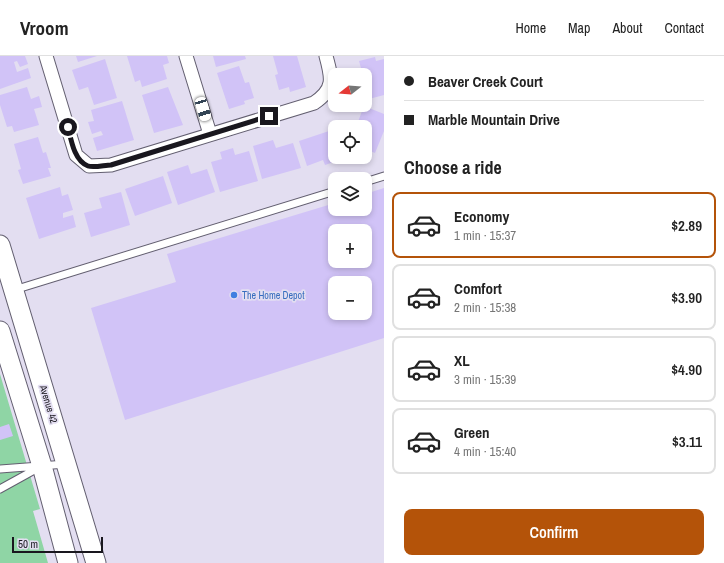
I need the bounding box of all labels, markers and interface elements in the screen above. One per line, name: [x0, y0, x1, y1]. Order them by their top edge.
text: Vroom: [20, 15, 69, 41]
text: Home: [515, 19, 546, 37]
text: Map: [568, 19, 590, 37]
text: About: [612, 19, 642, 37]
text: Contact: [664, 19, 704, 37]
north arrow: [328, 68, 372, 112]
map controls: [328, 68, 372, 320]
text: Beaver Creek Court: [428, 71, 543, 92]
car: [194, 96, 212, 122]
route end: [260, 107, 278, 125]
text: Marble Mountain Drive: [428, 109, 560, 130]
route start: [59, 118, 77, 136]
button: locate: [328, 120, 372, 164]
text: Choose a ride: [404, 155, 502, 180]
button: layers: [328, 172, 372, 216]
text: Economy: [454, 206, 509, 227]
icon: car: [406, 207, 442, 243]
text: $2.89: [671, 215, 702, 236]
button: +: [328, 224, 372, 268]
text: 1 min · 15:37: [454, 227, 516, 244]
button: −: [328, 276, 372, 320]
text: Comfort: [454, 278, 502, 299]
icon: car: [406, 279, 442, 315]
text: $3.90: [671, 287, 702, 308]
place label: The Home Depot: [242, 289, 305, 302]
marker: The Home Depot: [229, 290, 239, 300]
text: 2 min · 15:38: [454, 299, 516, 316]
text: XL: [454, 350, 470, 371]
icon: car: [406, 351, 442, 387]
text: $4.90: [671, 359, 702, 380]
text: 3 min · 15:39: [454, 371, 516, 388]
street label: Avenue 42: [36, 383, 61, 425]
text: Green: [454, 422, 490, 443]
icon: car: [406, 423, 442, 459]
text: $3.11: [672, 431, 702, 452]
text: 4 min · 15:40: [454, 443, 516, 460]
button: Confirm: [404, 509, 704, 555]
scale bar: [12, 535, 103, 554]
text: 50 m: [18, 537, 38, 551]

